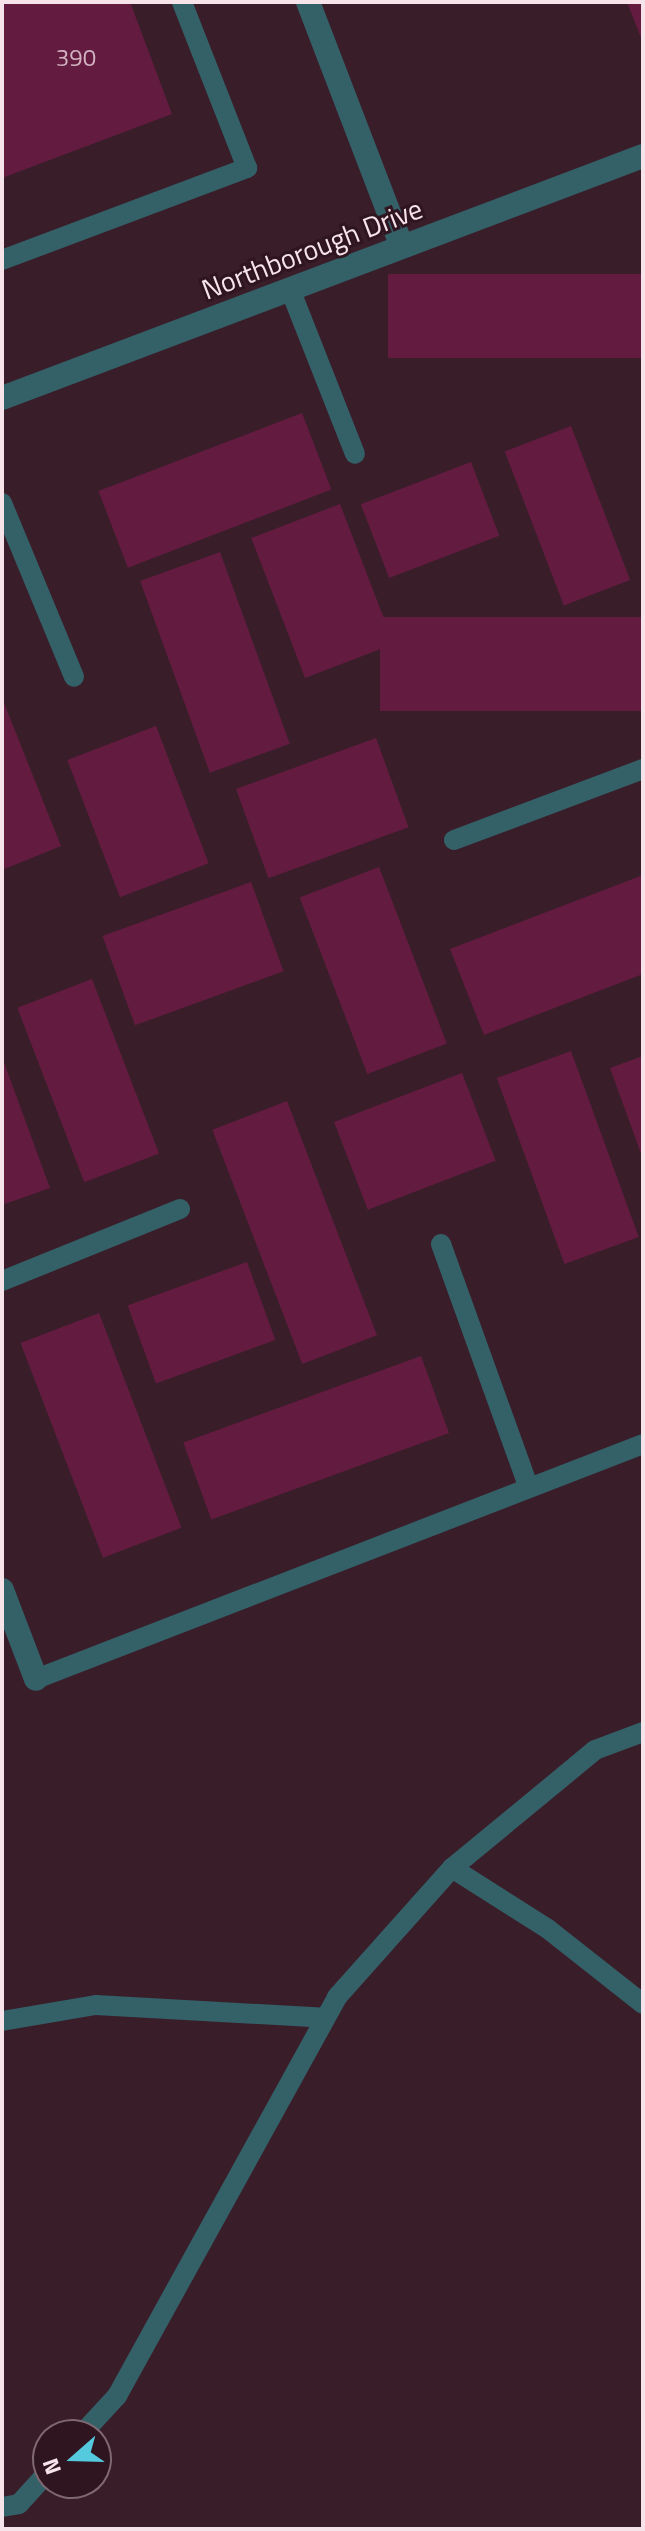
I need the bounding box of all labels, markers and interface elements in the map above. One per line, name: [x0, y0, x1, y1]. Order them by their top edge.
house number: 390: [56, 44, 96, 72]
street label: Northborough Drive: [197, 191, 427, 307]
north arrow: [32, 2419, 112, 2499]
text: N: [33, 2454, 70, 2480]

